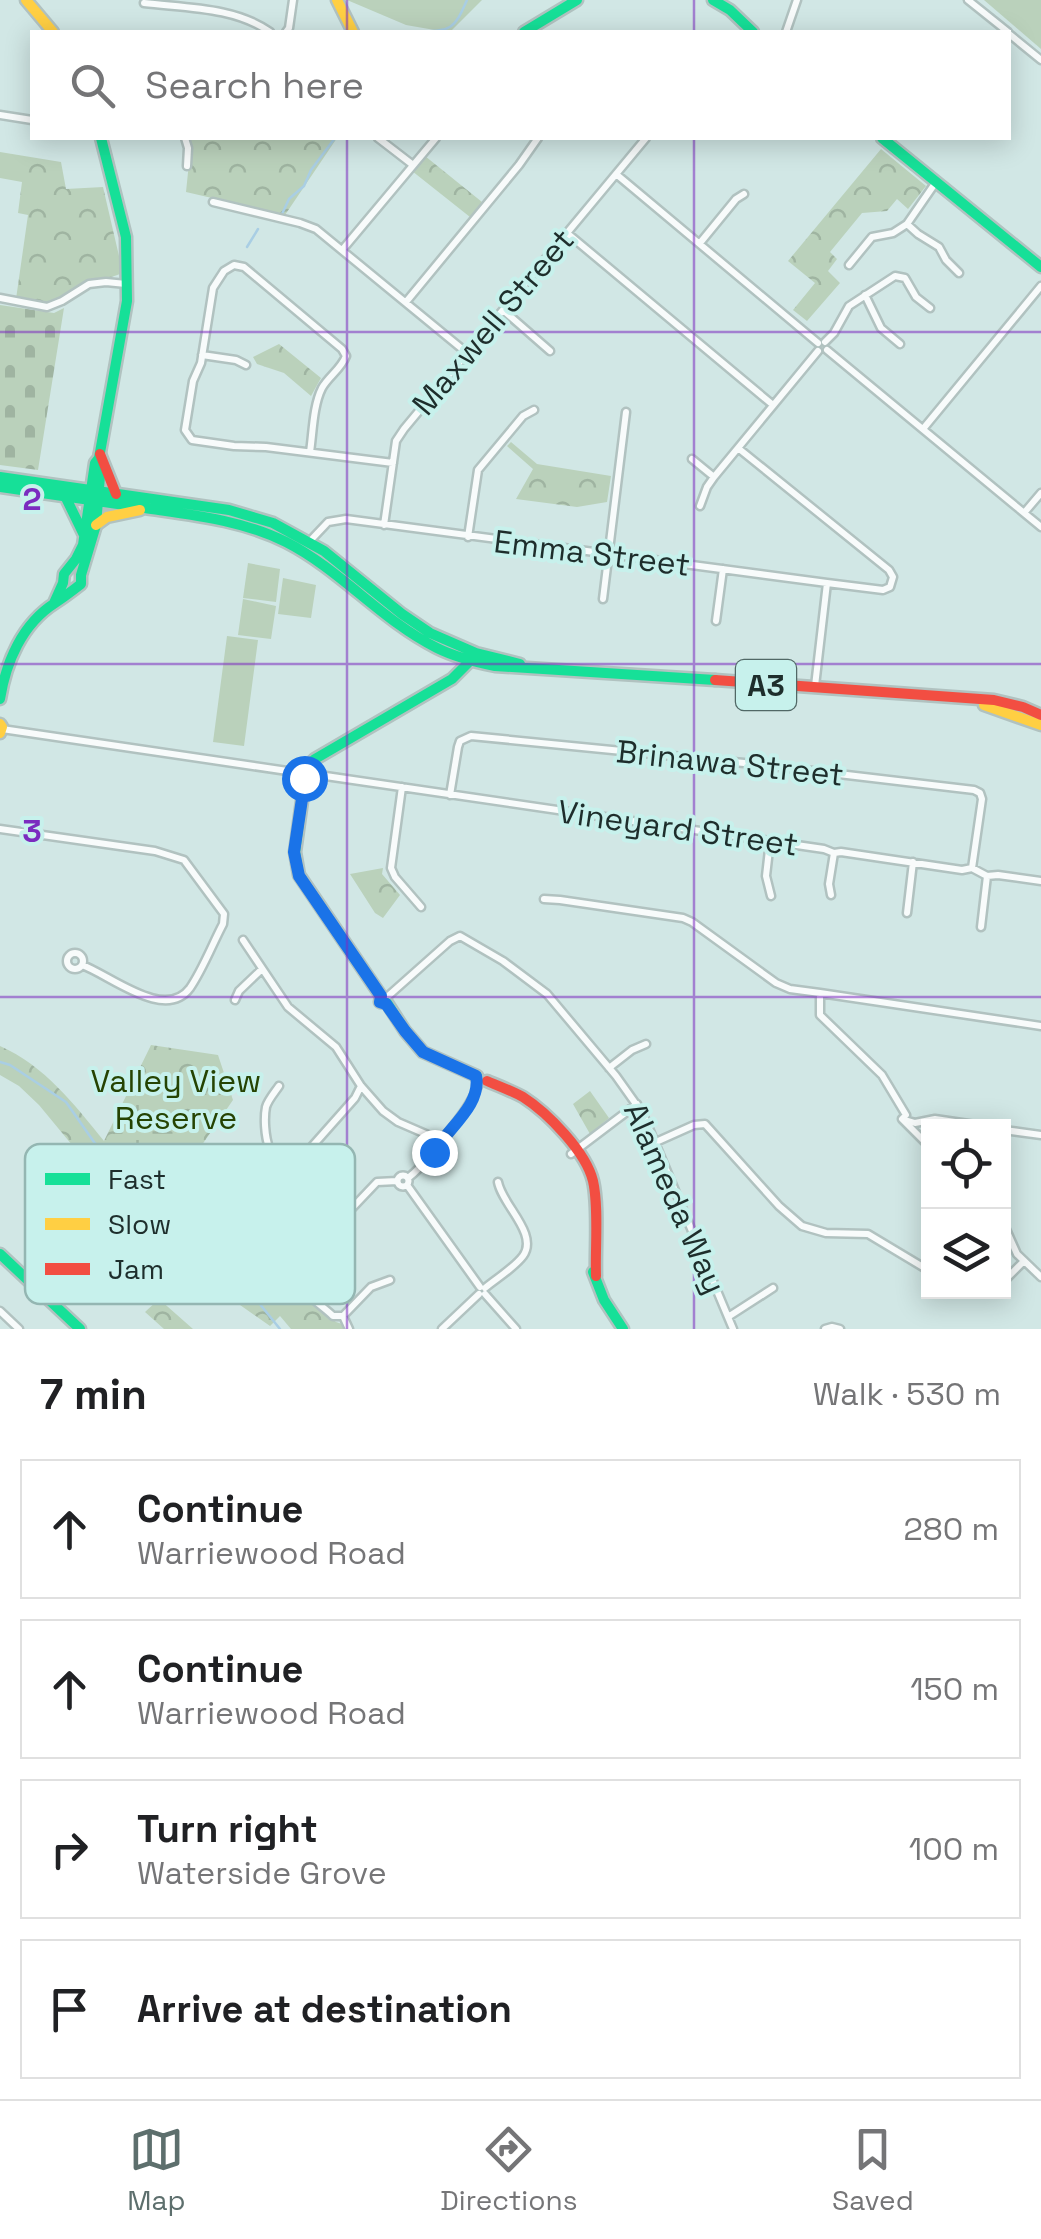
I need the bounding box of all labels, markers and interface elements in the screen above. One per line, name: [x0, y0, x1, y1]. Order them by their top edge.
search box: [30, 30, 1011, 140]
icon: search: [65, 58, 120, 113]
text: Search here: [145, 61, 364, 109]
street label: Maxwell Street: [403, 221, 583, 423]
text: 2: [22, 479, 42, 519]
street label: Emma Street: [492, 521, 692, 585]
road number: A3: [736, 660, 796, 710]
street label: Brinawa Street: [614, 731, 846, 795]
route start: [282, 756, 328, 802]
street label: Vineyard Street: [555, 791, 801, 865]
text: 3: [22, 811, 42, 851]
park label: Valley View Reserve: [91, 1061, 261, 1138]
street label: Alameda Way: [615, 1096, 735, 1300]
map controls: [921, 1119, 1011, 1299]
button: locate: [921, 1119, 1011, 1209]
route end: [412, 1130, 458, 1176]
legend: [25, 1144, 355, 1304]
text: Fast: [108, 1161, 166, 1197]
text: Slow: [108, 1206, 171, 1242]
button: layers: [921, 1209, 1011, 1299]
text: Jam: [108, 1251, 164, 1287]
text: 7 min: [40, 1368, 147, 1421]
text: Walk · 530 m: [813, 1374, 1001, 1414]
text: Continue: [137, 1485, 303, 1533]
icon: ahead: [42, 1502, 97, 1557]
text: 280 m: [904, 1509, 999, 1549]
text: Warriewood Road: [137, 1533, 406, 1573]
text: Continue: [137, 1645, 303, 1693]
icon: ahead: [42, 1662, 97, 1717]
text: 150 m: [910, 1669, 999, 1709]
text: Warriewood Road: [137, 1693, 406, 1733]
text: Turn right: [137, 1805, 318, 1853]
icon: right: [42, 1822, 97, 1877]
text: 100 m: [909, 1829, 999, 1869]
text: Waterside Grove: [137, 1853, 387, 1893]
icon: arrive: [42, 1982, 97, 2037]
text: Arrive at destination: [137, 1985, 512, 2033]
tab: Map: [127, 2122, 186, 2218]
tab: Directions: [440, 2122, 577, 2218]
tab: Saved: [832, 2122, 914, 2218]

